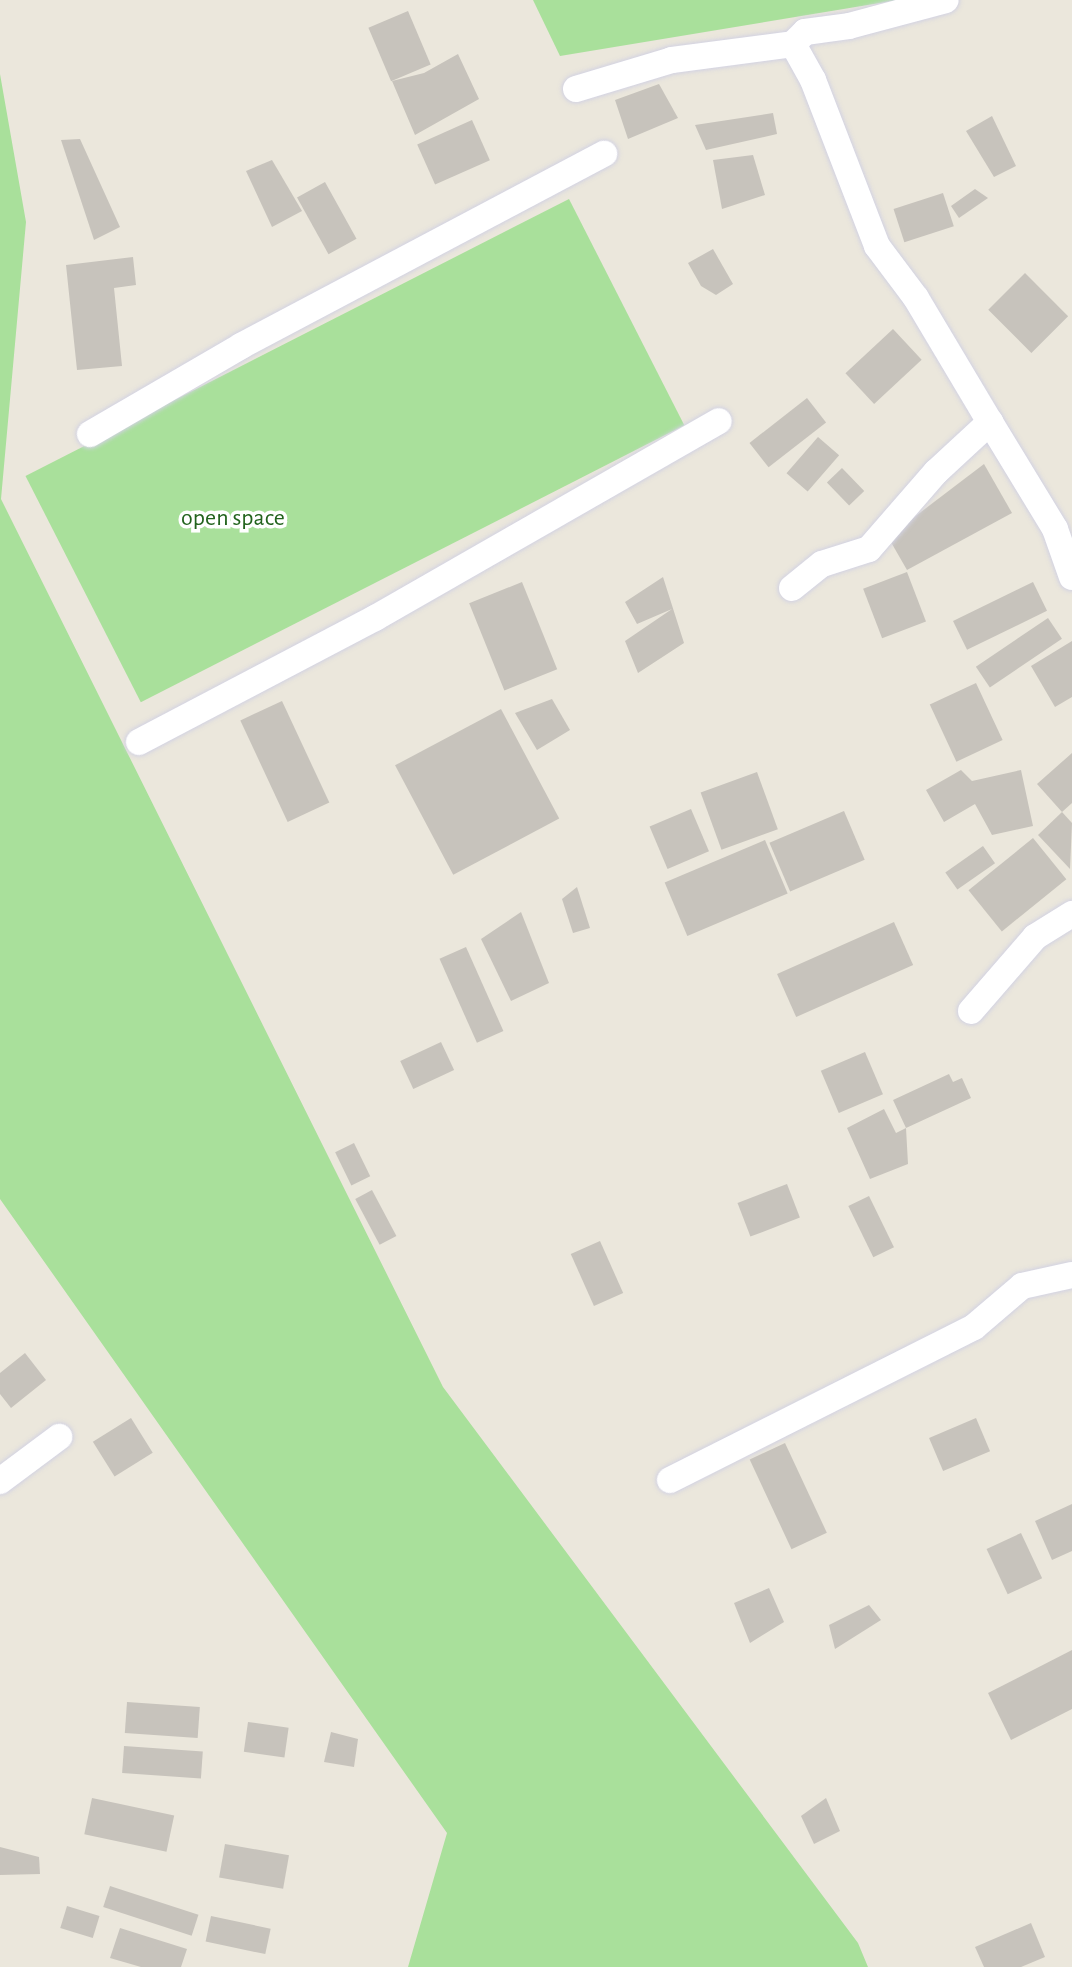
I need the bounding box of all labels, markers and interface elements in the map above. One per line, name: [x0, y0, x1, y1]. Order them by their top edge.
park label: open space: [181, 505, 285, 533]

